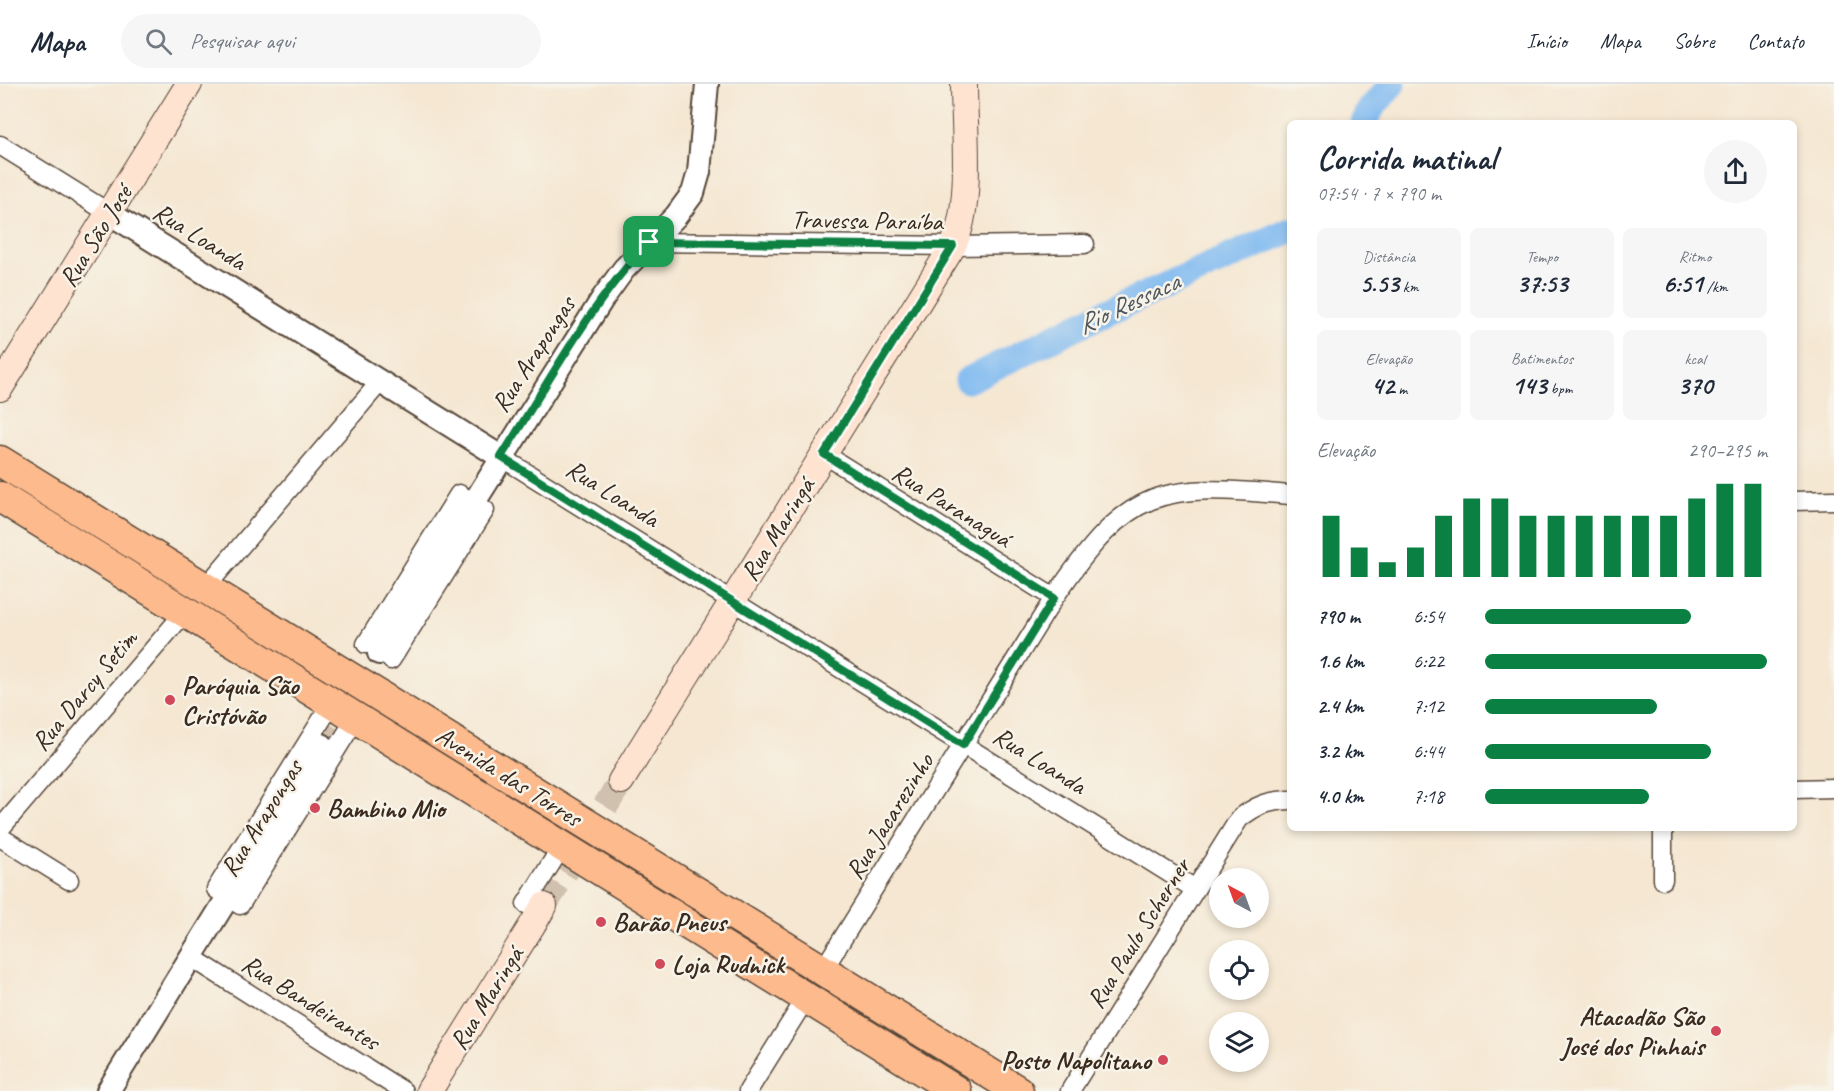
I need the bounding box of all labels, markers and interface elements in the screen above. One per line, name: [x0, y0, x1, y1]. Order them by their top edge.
search box: [121, 14, 541, 68]
text: Mapa: [30, 24, 85, 59]
icon: search: [142, 25, 175, 58]
text: Pesquisar aqui: [190, 27, 295, 55]
text: Início: [1527, 28, 1567, 54]
text: Mapa: [1600, 28, 1641, 54]
text: Sobre: [1674, 28, 1714, 54]
text: Contato: [1747, 28, 1804, 54]
text: Corrida matinal: [1317, 137, 1496, 179]
button: share: [1704, 140, 1767, 203]
street label: Rua São José: [51, 176, 141, 293]
text: 07:54 · 7 × 790 m: [1317, 181, 1441, 206]
street label: Rua Loanda: [147, 195, 254, 279]
street label: Travessa Paraíba: [791, 203, 945, 238]
pin: [623, 216, 674, 267]
icon: arrive: [632, 225, 665, 258]
text: Distância: [1363, 247, 1415, 267]
text: Tempo: [1526, 247, 1558, 267]
text: Ritmo: [1679, 247, 1711, 267]
water label: Rio Ressaca: [1071, 264, 1187, 341]
text: 5.53: [1360, 267, 1399, 300]
text: 37:53: [1516, 267, 1568, 300]
text: 6:51: [1662, 267, 1703, 300]
text: km: [1399, 277, 1418, 297]
text: /km: [1703, 277, 1728, 297]
street label: Rua Arapongas: [484, 288, 584, 418]
text: Elevação: [1366, 349, 1412, 369]
text: Batimentos: [1511, 349, 1573, 369]
text: kcal: [1684, 349, 1706, 369]
text: 42: [1371, 369, 1394, 402]
text: 143: [1512, 369, 1547, 402]
text: 370: [1678, 369, 1713, 402]
text: m: [1394, 379, 1407, 399]
text: bpm: [1547, 379, 1572, 399]
text: Elevação: [1317, 438, 1375, 463]
text: 290–295 m: [1688, 438, 1767, 463]
street label: Rua Loanda: [560, 452, 667, 536]
street label: Rua Paranaguá: [886, 456, 1020, 556]
street label: Rua Maringá: [733, 469, 823, 587]
text: 790 m: [1317, 604, 1360, 629]
text: 6:54: [1413, 604, 1444, 629]
street label: Rua Darcy Setim: [24, 621, 146, 758]
text: 1.6 km: [1317, 649, 1364, 674]
text: 6:22: [1413, 649, 1444, 674]
place label: Paróquia São Cristóvão: [182, 669, 300, 732]
marker: Paróquia São Cristóvão: [163, 693, 177, 707]
text: 2.4 km: [1317, 694, 1364, 719]
text: 7:12: [1413, 694, 1444, 719]
street label: Avenida das Torres: [430, 719, 589, 835]
street label: Rua Loanda: [987, 719, 1094, 803]
text: 3.2 km: [1317, 739, 1364, 764]
text: 6:44: [1413, 739, 1444, 764]
street label: Rua Jacarezinho: [838, 746, 942, 885]
street label: Rua Arapongas: [213, 752, 311, 883]
text: 4.0 km: [1317, 784, 1364, 809]
text: 7:18: [1413, 784, 1444, 809]
place label: Bambino Mio: [327, 792, 448, 825]
marker: Bambino Mio: [308, 801, 322, 815]
street label: Rua Paulo Scherner: [1079, 850, 1199, 1015]
north arrow: [1209, 868, 1269, 928]
map controls: [1209, 868, 1269, 1072]
place label: Barão Pneus: [613, 906, 729, 939]
marker: Barão Pneus: [594, 915, 608, 929]
street label: Rua Maringá: [442, 938, 532, 1056]
button: locate: [1209, 940, 1269, 1000]
street label: Rua Bandeirantes: [236, 947, 388, 1059]
place label: Loja Rudnick: [672, 948, 786, 981]
marker: Loja Rudnick: [653, 957, 667, 971]
place label: Atacadão São José dos Pinhais: [1559, 1000, 1707, 1063]
button: layers: [1209, 1012, 1269, 1072]
marker: Atacadão São José dos Pinhais: [1709, 1024, 1723, 1038]
place label: Posto Napolitano: [1001, 1044, 1153, 1077]
marker: Posto Napolitano: [1156, 1053, 1170, 1067]

